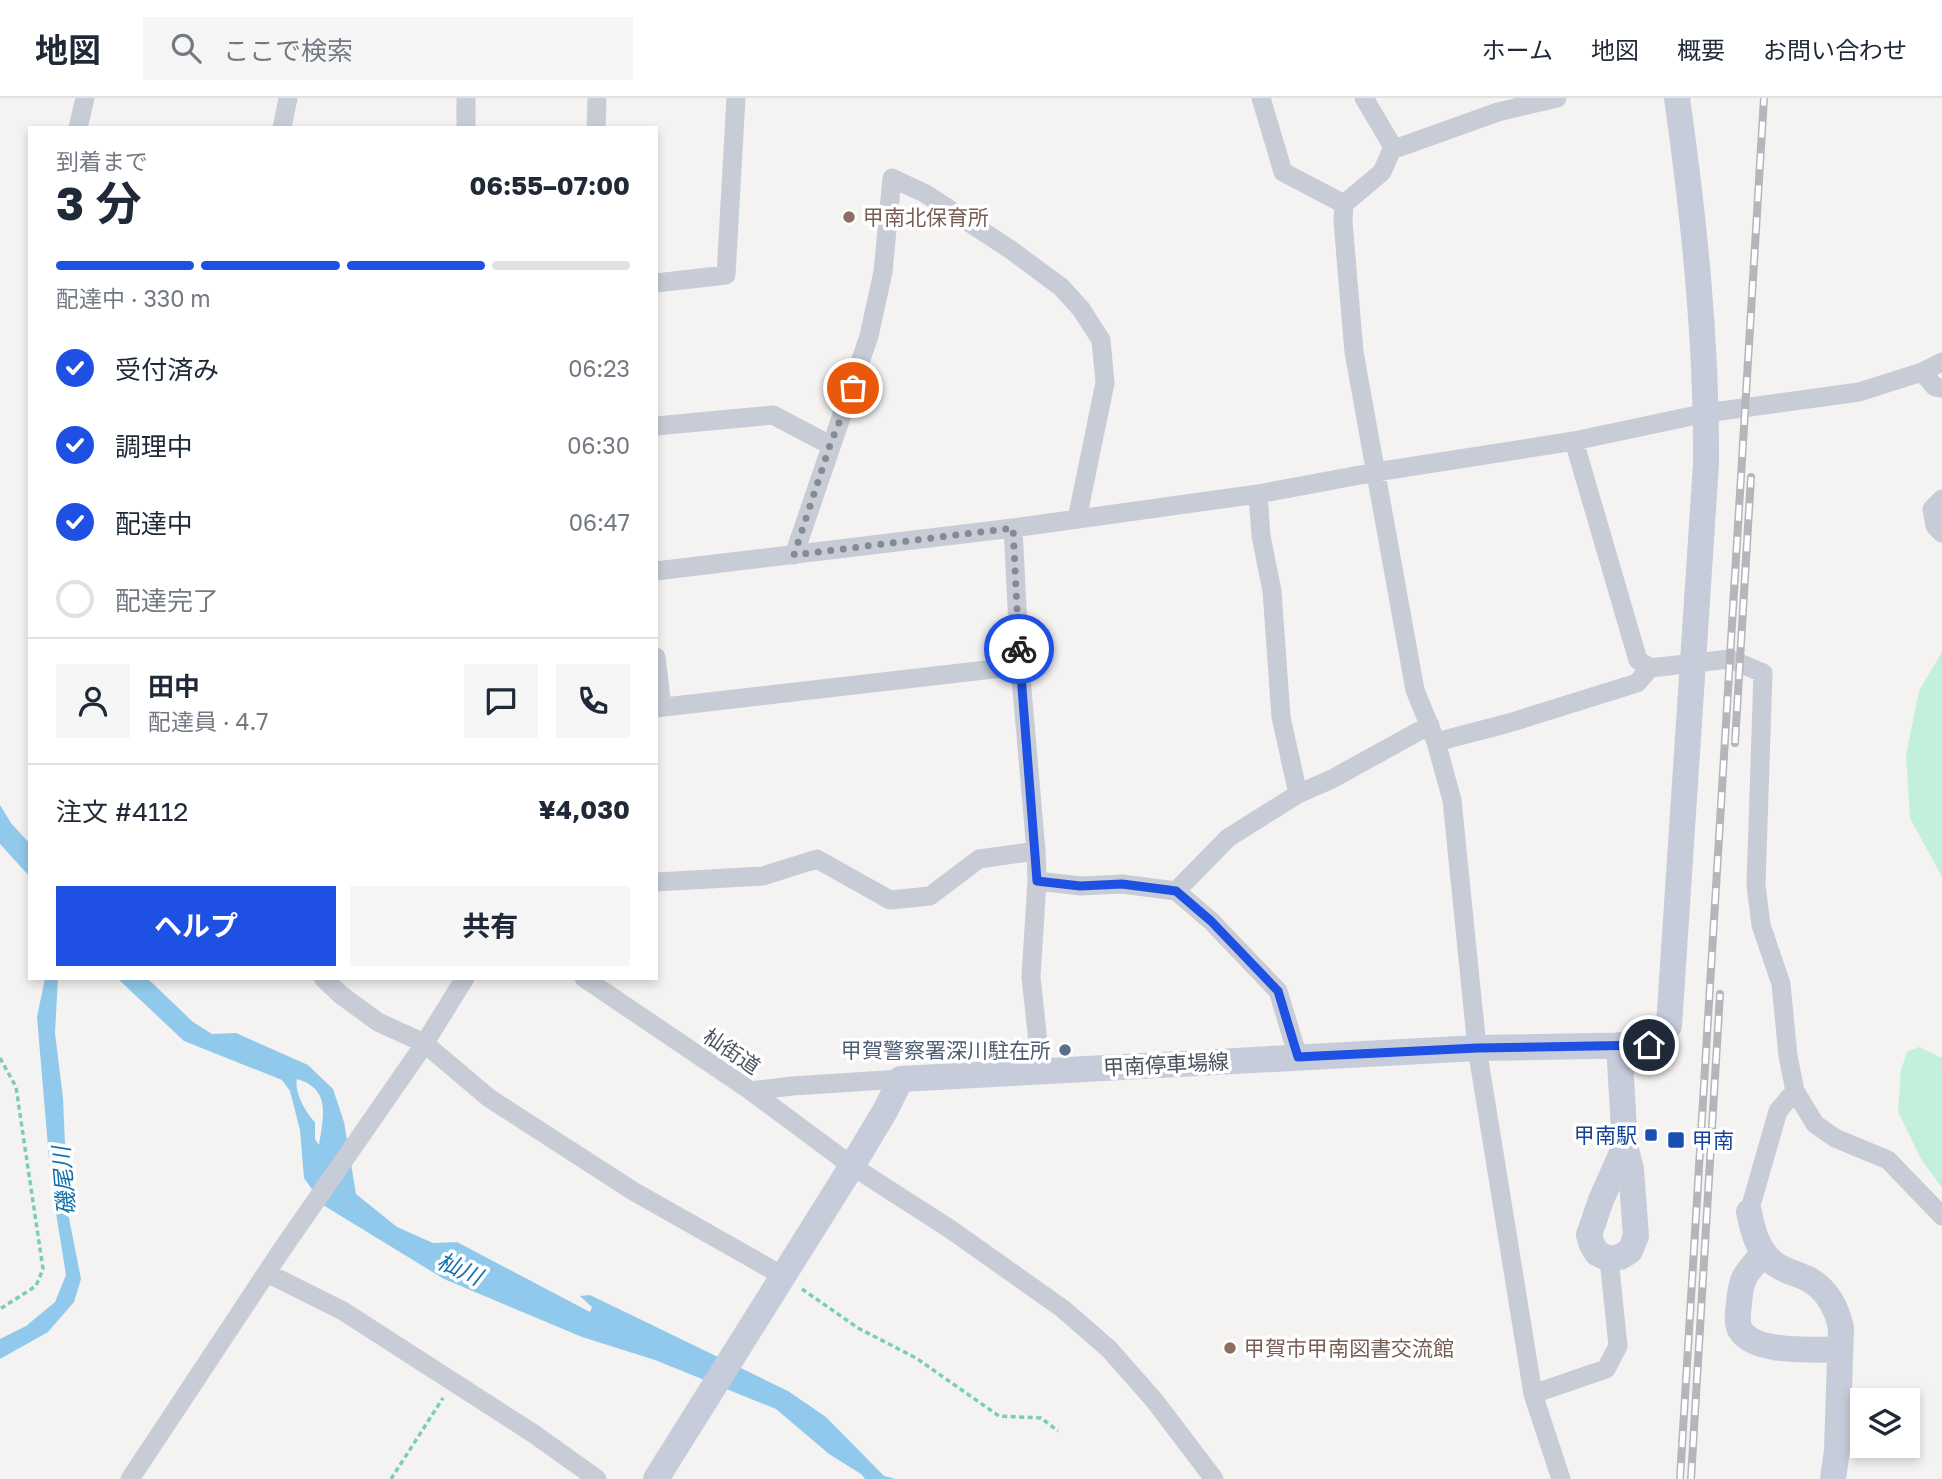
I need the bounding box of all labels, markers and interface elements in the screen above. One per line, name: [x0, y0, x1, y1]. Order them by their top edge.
search box: [143, 17, 633, 80]
icon: search: [167, 29, 205, 67]
text: 地図: [35, 30, 101, 69]
text: ここで検索: [223, 35, 353, 66]
text: ホーム: [1482, 35, 1553, 64]
text: 地図: [1591, 35, 1639, 64]
text: 概要: [1677, 35, 1725, 64]
text: お問い合わせ: [1763, 35, 1907, 64]
text: 到着まで: [56, 147, 148, 175]
text: 06:55–07:00: [470, 170, 630, 201]
text: 3 分: [56, 175, 142, 230]
place label: 甲南北保育所: [863, 204, 989, 230]
marker: 甲南北保育所: [841, 209, 857, 225]
text: 配達中 · 330 m: [56, 284, 211, 312]
icon: check: [56, 349, 94, 387]
text: 受付済み: [115, 354, 219, 385]
text: 06:23: [568, 354, 630, 382]
pin: [823, 358, 883, 418]
icon: bag: [834, 369, 872, 407]
icon: check: [56, 426, 94, 464]
text: 調理中: [115, 431, 193, 462]
text: 06:30: [567, 431, 630, 459]
icon: check: [56, 503, 94, 541]
text: 配達中: [115, 508, 193, 539]
text: 06:47: [569, 508, 630, 536]
text: 配達完了: [115, 585, 219, 616]
courier: [984, 614, 1054, 684]
icon: bike: [1000, 630, 1038, 668]
button: person: [56, 664, 130, 738]
button: chat: [464, 664, 538, 738]
button: phone: [556, 664, 630, 738]
text: 田中: [148, 671, 200, 702]
text: 配達員 · 4.7: [148, 707, 269, 735]
text: ¥4,030: [539, 794, 630, 825]
text: 注文 #4112: [56, 796, 188, 827]
button: ヘルプ: [56, 886, 336, 966]
button: 共有: [350, 886, 630, 966]
pin: [1619, 1015, 1679, 1075]
street label: 杣街道: [699, 1023, 765, 1079]
icon: home: [1630, 1026, 1668, 1064]
place label: 甲賀警察署深川駐在所: [841, 1037, 1051, 1063]
marker: 甲賀警察署深川駐在所: [1057, 1042, 1073, 1058]
street label: 甲南停車場線: [1102, 1048, 1230, 1080]
place label: 甲南駅: [1574, 1122, 1637, 1148]
marker: 甲南駅: [1643, 1127, 1659, 1143]
place label: 甲南: [1692, 1127, 1734, 1153]
marker: 甲南: [1666, 1130, 1686, 1150]
water label: 磯尾川: [46, 1142, 80, 1217]
water label: 杣川: [433, 1246, 489, 1291]
place label: 甲賀市甲南図書交流館: [1244, 1335, 1454, 1361]
marker: 甲賀市甲南図書交流館: [1222, 1340, 1238, 1356]
map controls: [1850, 1388, 1920, 1458]
button: layers: [1850, 1388, 1920, 1458]

